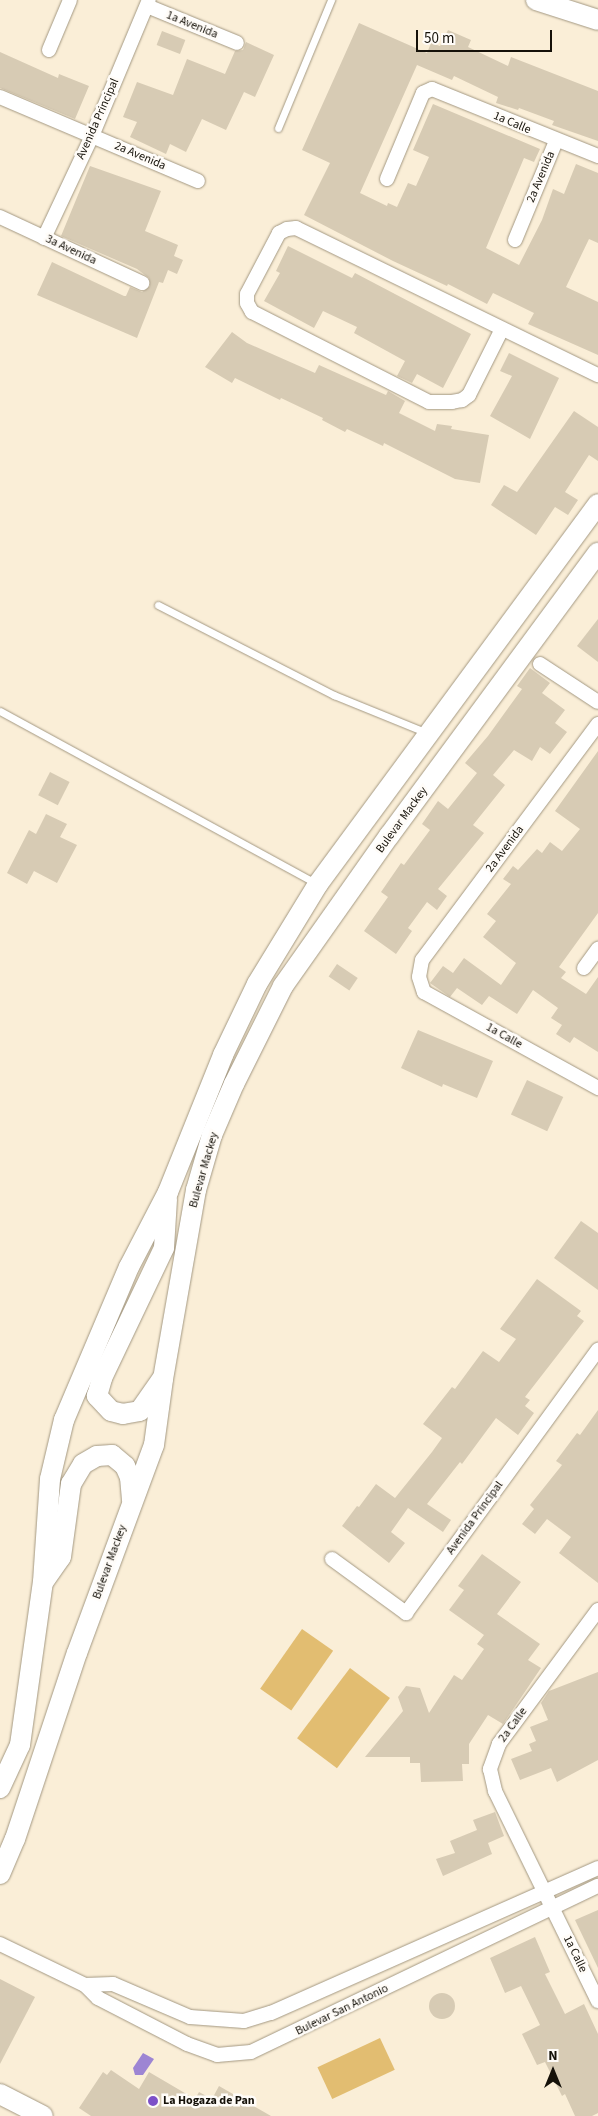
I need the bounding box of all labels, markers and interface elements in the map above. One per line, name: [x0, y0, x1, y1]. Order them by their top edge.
street label: 1a Avenida: [164, 8, 220, 42]
scale bar: [418, 20, 554, 52]
text: 50 m: [424, 28, 454, 49]
street label: Avenida Principal: [74, 76, 122, 162]
street label: 1a Calle: [491, 109, 533, 137]
street label: 2a Avenida: [112, 139, 168, 173]
street label: 2a Avenida: [524, 149, 558, 205]
street label: 3a Avenida: [43, 232, 99, 268]
street label: Bulevar Mackey: [373, 784, 431, 856]
street label: 2a Avenida: [483, 823, 527, 875]
street label: 1a Calle: [483, 1020, 525, 1052]
street label: Bulevar Mackey: [186, 1130, 222, 1210]
street label: Avenida Principal: [444, 1479, 506, 1557]
street label: Bulevar Mackey: [90, 1523, 130, 1601]
street label: 2a Calle: [496, 1705, 530, 1745]
street label: 1a Calle: [560, 1933, 590, 1975]
street label: Bulevar San Antonio: [293, 1981, 391, 2039]
north arrow: [528, 2046, 578, 2096]
text: N: [548, 2046, 558, 2066]
place label: La Hogaza de Pan: [163, 2094, 255, 2108]
marker: La Hogaza de Pan: [147, 2095, 159, 2107]

